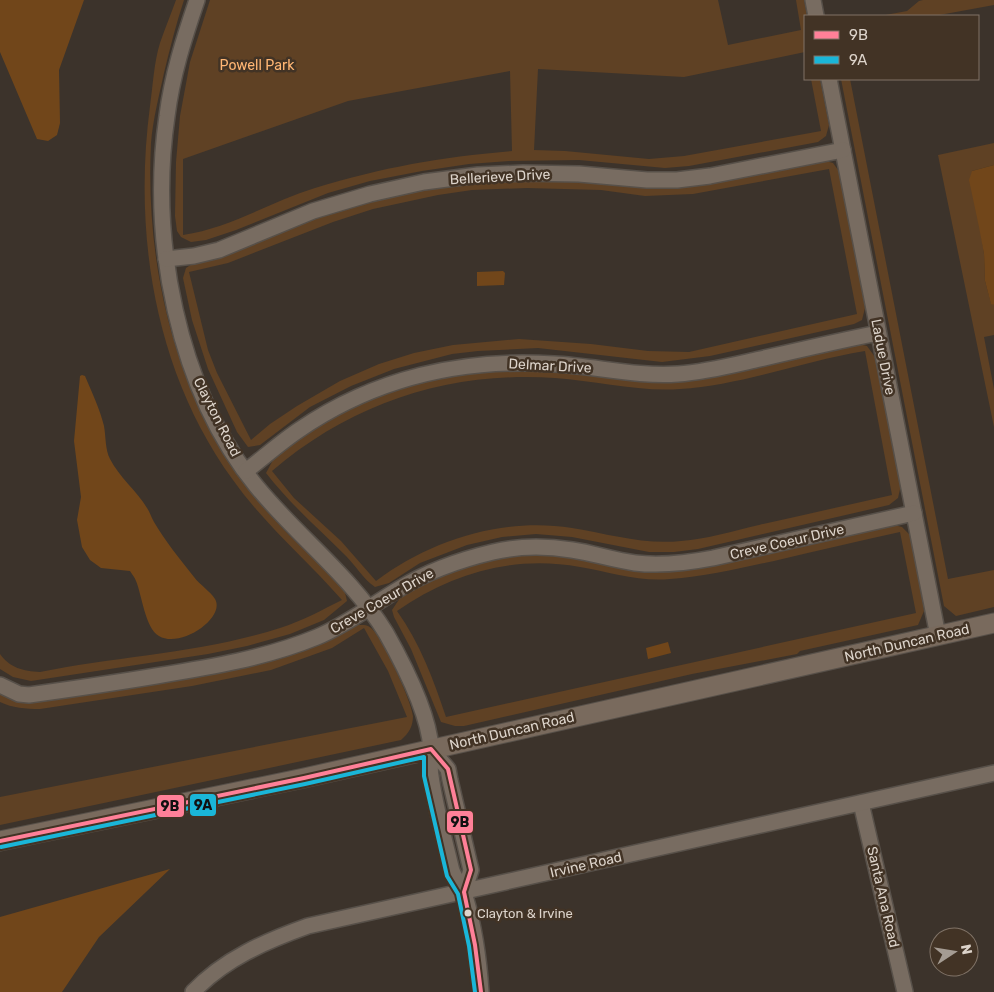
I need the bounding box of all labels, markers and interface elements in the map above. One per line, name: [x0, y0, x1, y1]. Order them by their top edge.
legend: [804, 15, 979, 80]
text: 9B: [849, 26, 868, 44]
text: 9A: [849, 51, 867, 69]
park label: Powell Park: [220, 57, 295, 74]
street label: Bellerieve Drive: [449, 166, 551, 188]
street label: Ladue Drive: [867, 317, 899, 397]
street label: Delmar Drive: [508, 355, 592, 377]
street label: Clayton Road: [190, 375, 244, 459]
street label: Creve Coeur Drive: [728, 521, 846, 563]
street label: Creve Coeur Drive: [327, 564, 437, 638]
street label: North Duncan Road: [843, 620, 971, 666]
street label: North Duncan Road: [448, 708, 576, 754]
line badge: 9A: [189, 793, 217, 817]
line badge: 9B: [156, 794, 185, 818]
text: 9A: [194, 797, 212, 814]
text: 9B: [161, 798, 180, 815]
line badge: 9B: [446, 810, 474, 834]
text: 9B: [451, 814, 470, 831]
street label: Santa Ana Road: [863, 845, 903, 949]
street label: Irvine Road: [548, 848, 624, 882]
place label: Clayton & Irvine: [477, 906, 573, 921]
marker: Clayton & Irvine: [463, 908, 473, 918]
north arrow: [929, 927, 979, 977]
text: N: [957, 943, 976, 956]

